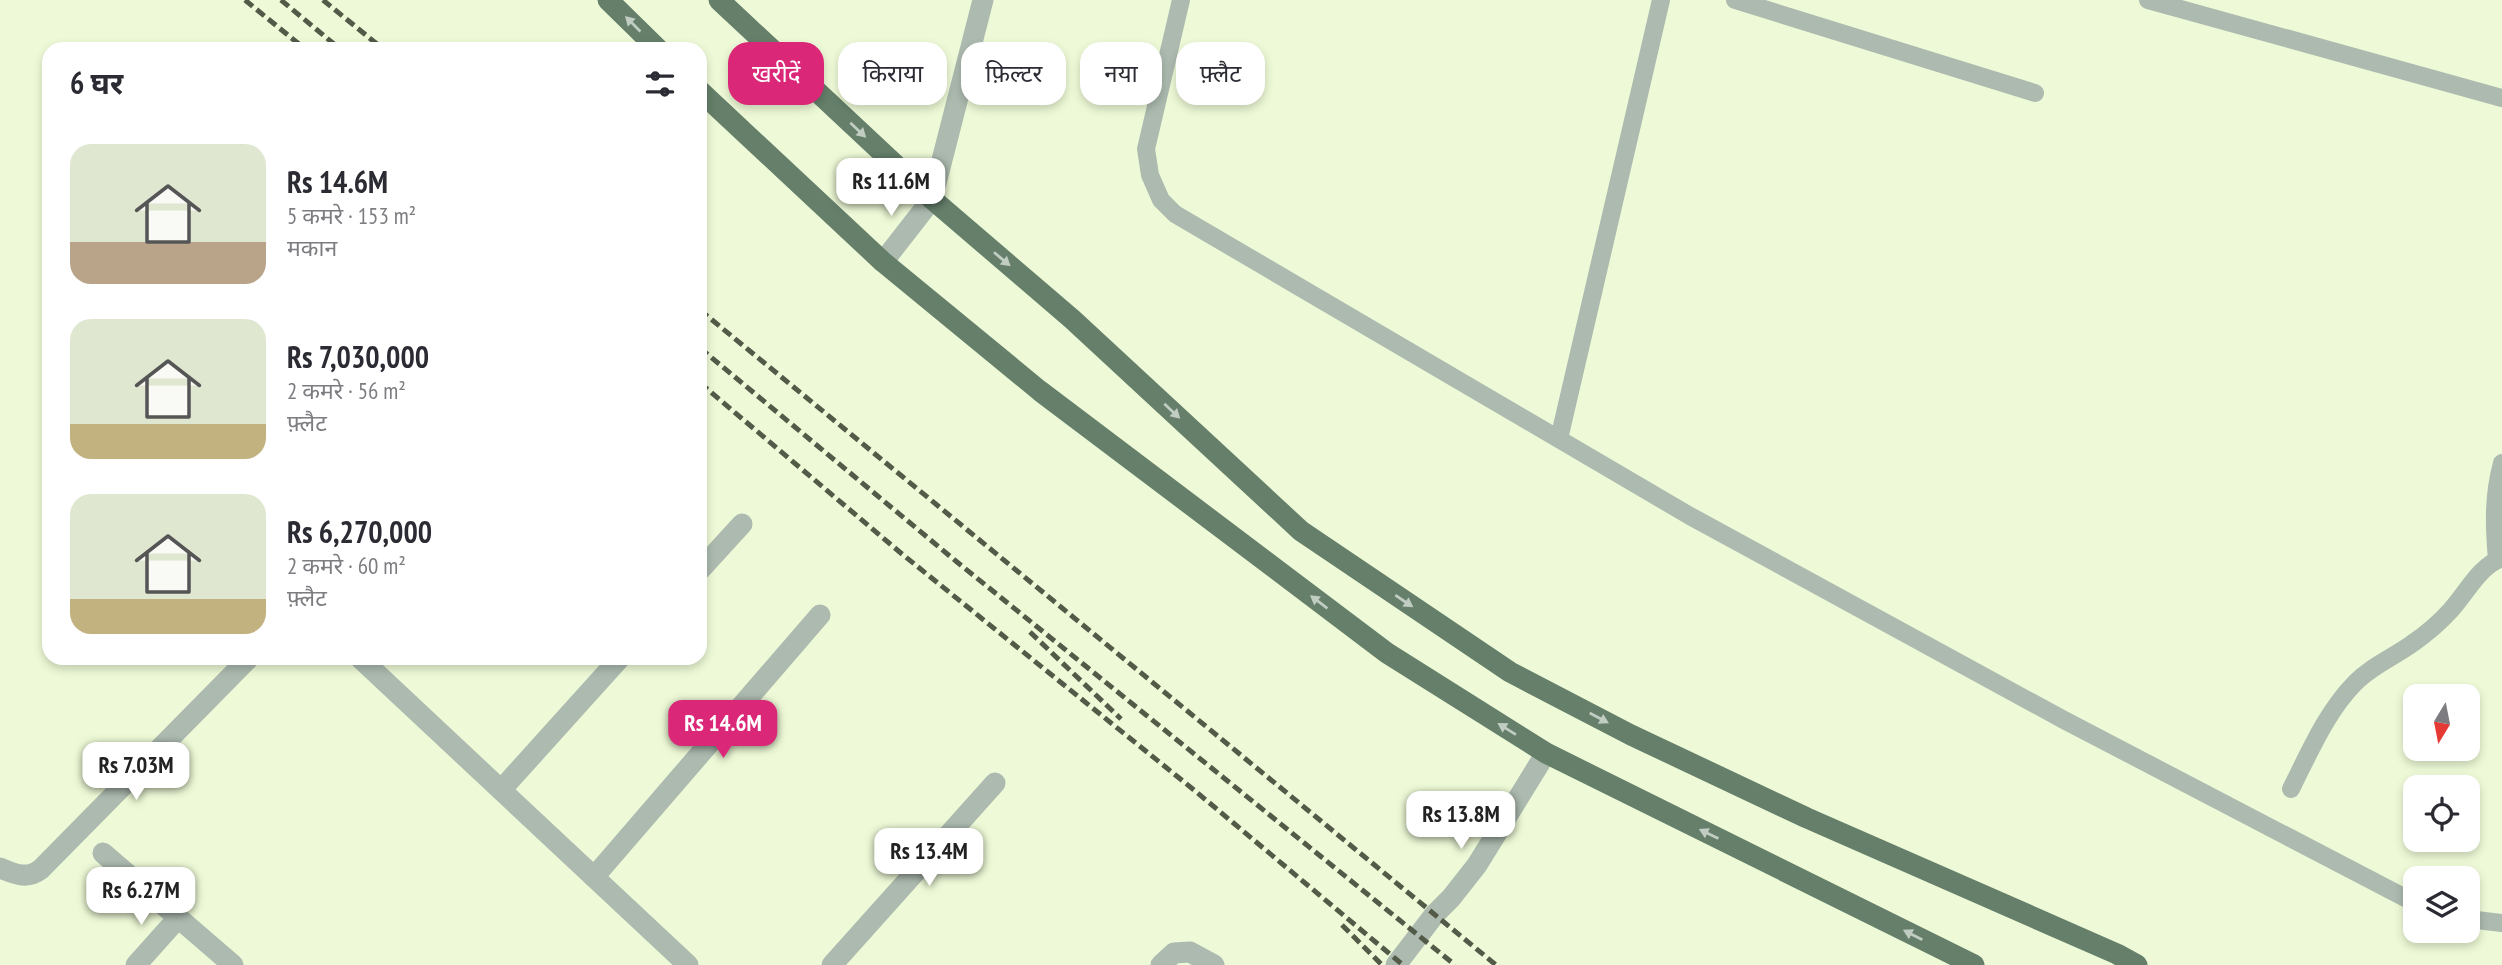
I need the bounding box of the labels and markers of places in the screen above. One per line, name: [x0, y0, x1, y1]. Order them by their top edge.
pin: Rs 11.6M: [819, 158, 963, 218]
pin: Rs 14.6M: [651, 700, 795, 760]
pin: Rs 7.03M: [64, 742, 208, 802]
pin: Rs 13.8M: [1389, 792, 1533, 851]
pin: Rs 13.4M: [857, 828, 1001, 888]
pin: Rs 6.27M: [69, 867, 213, 927]

